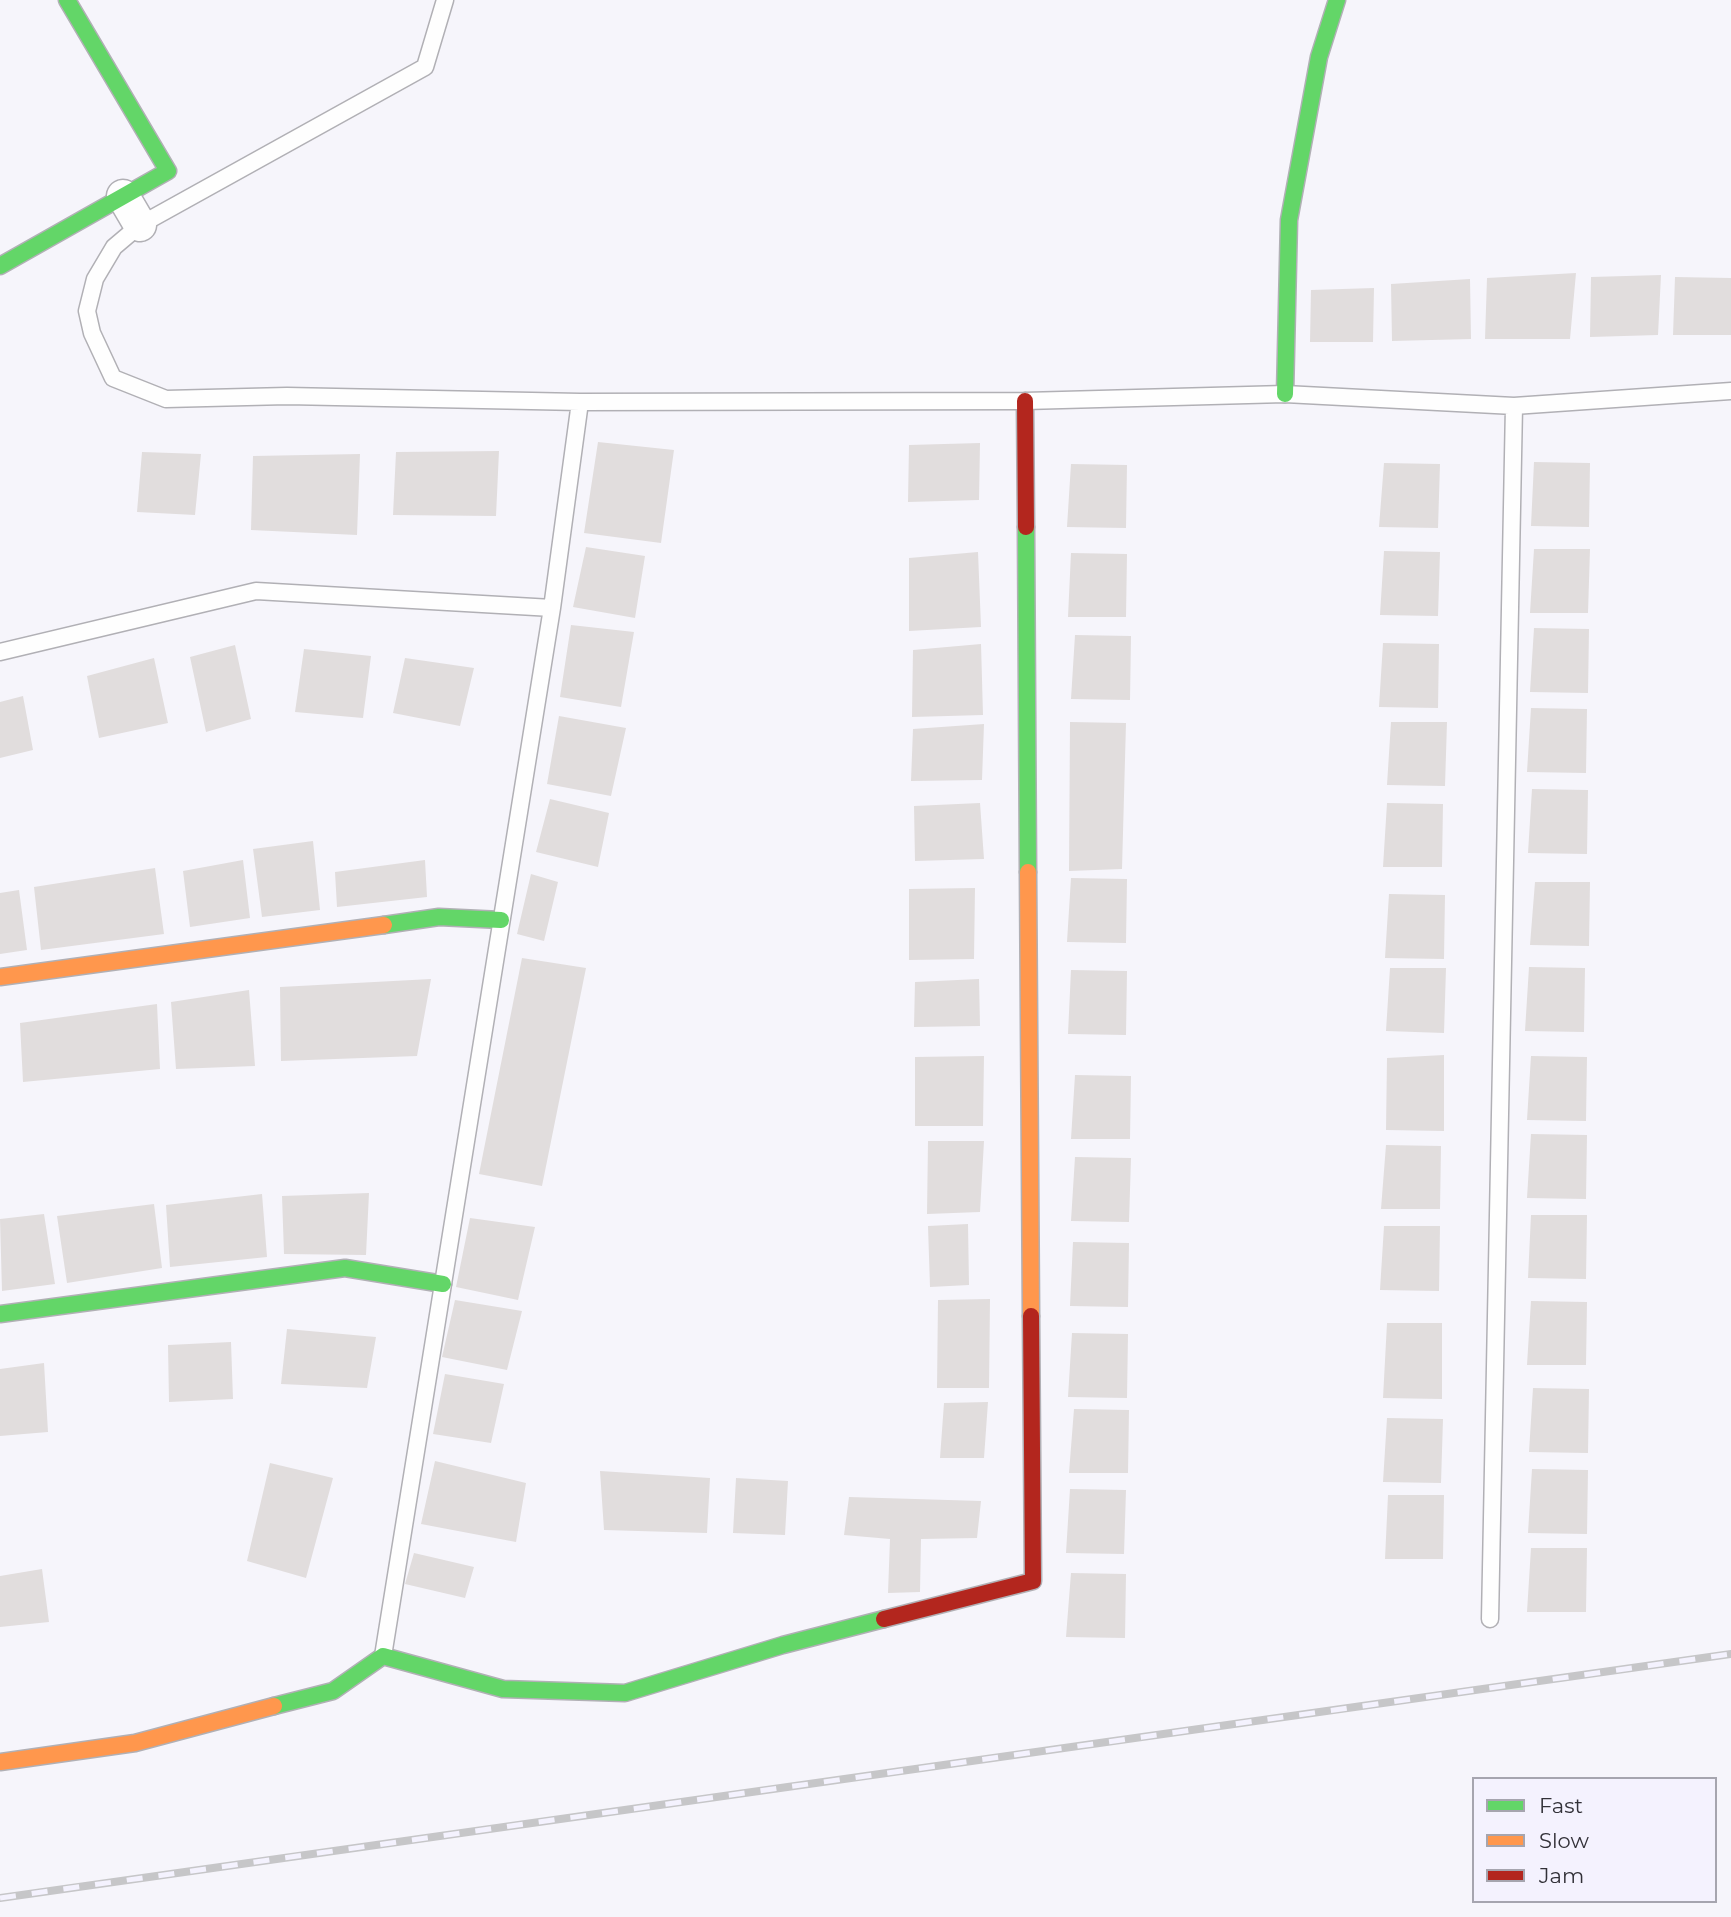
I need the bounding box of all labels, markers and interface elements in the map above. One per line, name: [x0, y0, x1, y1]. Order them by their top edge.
legend: [1472, 1777, 1717, 1903]
text: Fast: [1539, 1793, 1583, 1818]
text: Slow: [1539, 1828, 1589, 1853]
text: Jam: [1539, 1863, 1584, 1888]

